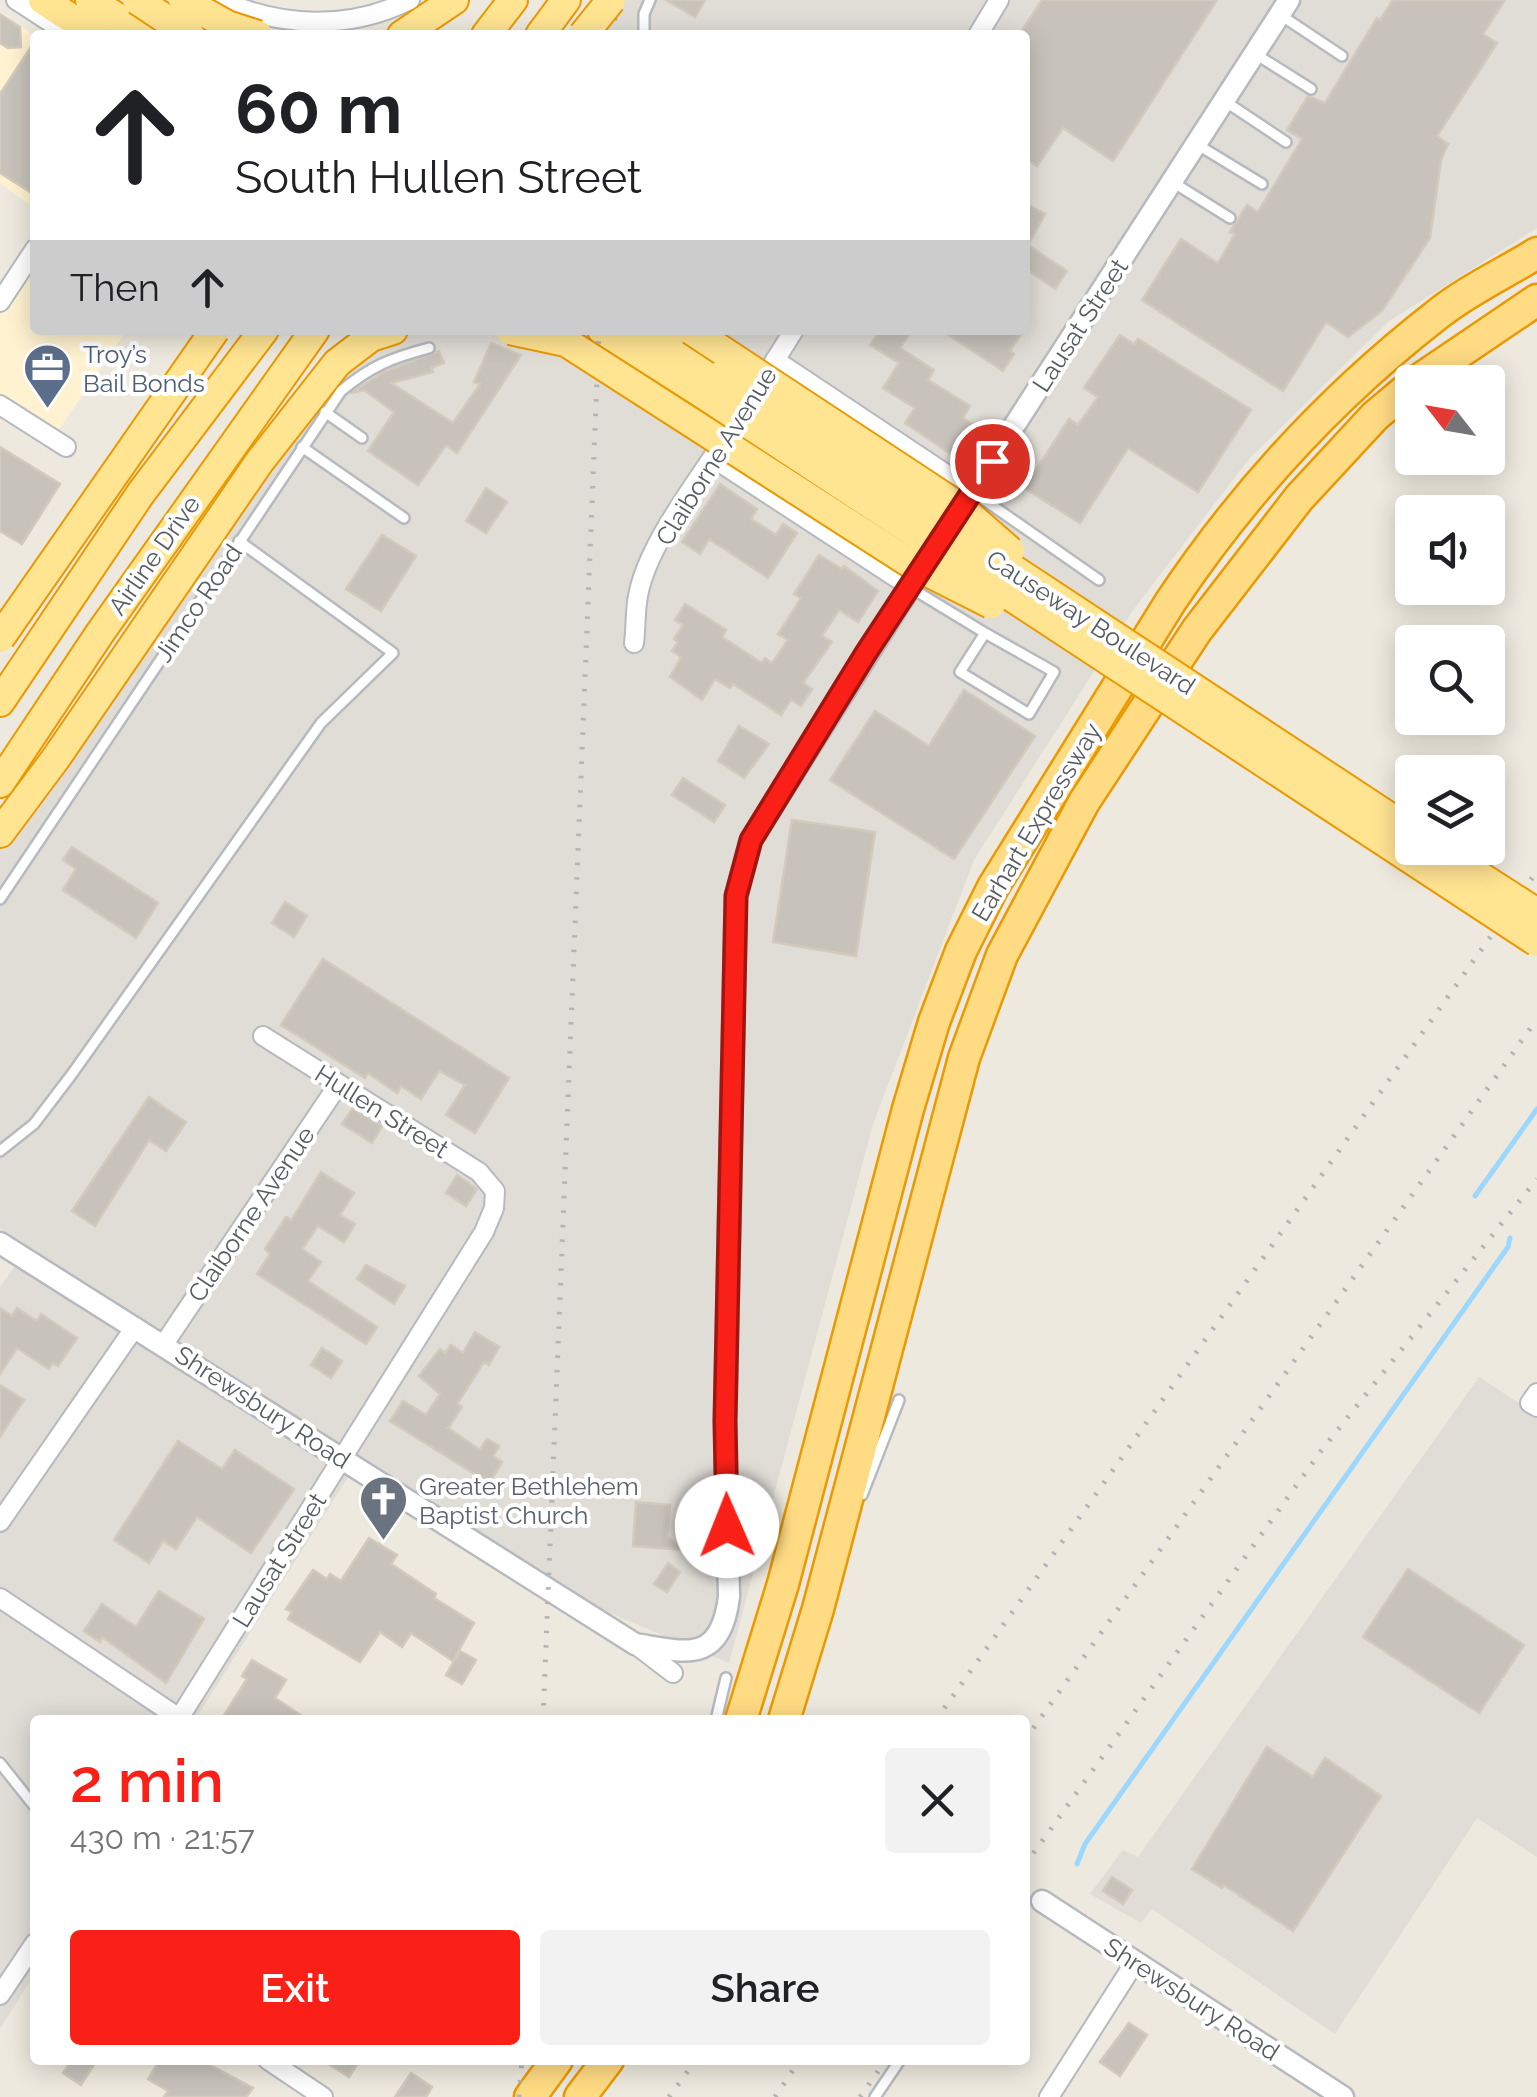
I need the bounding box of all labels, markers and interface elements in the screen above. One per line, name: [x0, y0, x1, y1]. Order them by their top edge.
text: 60 m: [235, 67, 402, 149]
icon: ahead: [70, 70, 200, 200]
text: South Hullen Street: [235, 151, 642, 204]
street label: Lausat Street: [1026, 252, 1135, 397]
icon: ahead: [180, 260, 235, 315]
text: Then: [70, 265, 160, 310]
place label: Troy’s Bail Bonds: [83, 339, 205, 398]
office icon: Troy’s Bail Bonds: [22, 342, 74, 410]
street label: Claiborne Avenue: [649, 361, 783, 551]
north arrow: [1395, 365, 1505, 475]
map controls: [1395, 365, 1505, 865]
pin: [950, 419, 1035, 504]
icon: arrive: [965, 434, 1020, 489]
street label: Airline Drive: [102, 490, 206, 620]
button: sound: [1395, 495, 1505, 605]
street label: Jimco Road: [148, 539, 248, 667]
street label: Causeway Boulevard: [981, 543, 1201, 701]
button: search: [1395, 625, 1505, 735]
street label: Earhart Expressway: [965, 717, 1107, 927]
button: layers: [1395, 755, 1505, 865]
street label: Hullen Street: [310, 1058, 455, 1164]
street label: Claiborne Avenue: [181, 1121, 321, 1307]
street label: Shrewsbury Road: [170, 1339, 356, 1475]
place label: Greater Bethlehem Baptist Church: [419, 1471, 639, 1530]
church icon: Greater Bethlehem Baptist Church: [358, 1474, 410, 1542]
position arrow: [675, 1474, 779, 1578]
street label: Lausat Street: [226, 1487, 333, 1633]
text: 2 min: [70, 1746, 224, 1816]
button: close: [885, 1748, 990, 1853]
text: 430 m · 21:57: [70, 1819, 255, 1856]
button: Exit: [70, 1930, 520, 2045]
button: Share: [540, 1930, 990, 2045]
street label: Shrewsbury Road: [1099, 1931, 1285, 2067]

